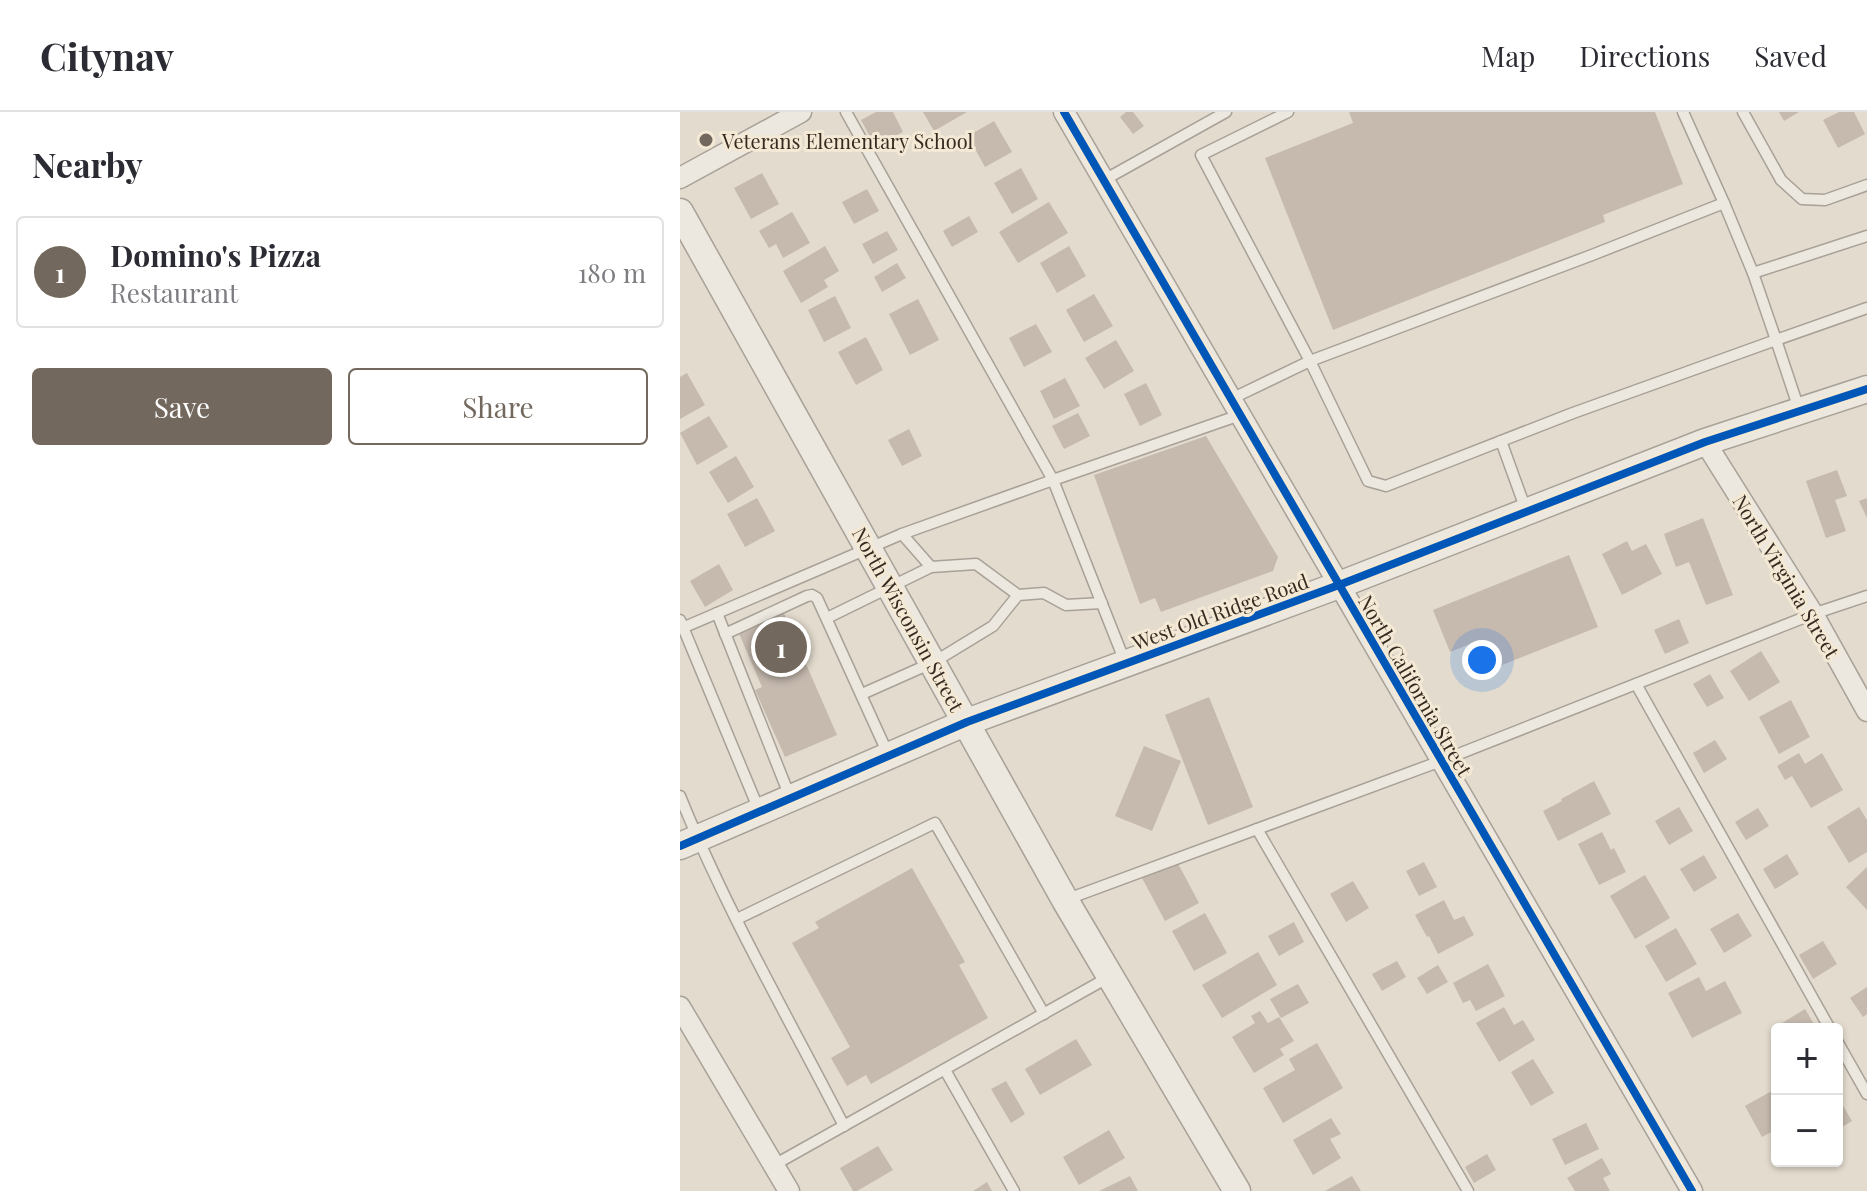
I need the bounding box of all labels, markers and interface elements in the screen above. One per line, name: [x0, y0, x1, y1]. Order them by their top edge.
text: Citynav: [40, 30, 174, 81]
text: Map: [1481, 37, 1535, 74]
text: Directions: [1579, 37, 1710, 74]
text: Saved: [1754, 37, 1827, 74]
place label: Veterans Elementary School: [721, 127, 974, 154]
marker: Veterans Elementary School: [697, 131, 715, 149]
text: Nearby: [32, 141, 143, 187]
text: Domino's Pizza: [110, 235, 321, 275]
text: 1: [55, 255, 65, 290]
text: 180 m: [578, 255, 646, 290]
text: Restaurant: [110, 275, 238, 310]
button: Save: [32, 368, 332, 445]
button: Share: [348, 368, 648, 445]
street label: North Virginia Street: [1727, 489, 1847, 664]
street label: North Wisconsin Street: [847, 522, 971, 717]
street label: West Old Ridge Road: [1127, 566, 1312, 656]
street label: North California Street: [1353, 589, 1479, 781]
pin: 1: [755, 617, 807, 677]
your location: [1462, 640, 1502, 680]
map controls: [1771, 1023, 1843, 1167]
button: +: [1771, 1023, 1843, 1095]
button: −: [1771, 1095, 1843, 1167]

